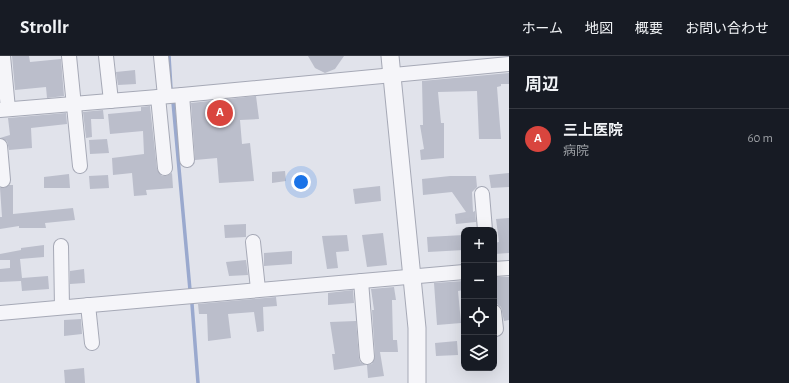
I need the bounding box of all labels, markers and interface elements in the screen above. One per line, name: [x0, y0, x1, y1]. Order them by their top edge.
text: Strollr: [20, 18, 69, 37]
text: ホーム: [521, 22, 563, 36]
text: 地図: [585, 22, 613, 36]
text: 概要: [635, 22, 663, 36]
text: お問い合わせ: [685, 22, 769, 36]
text: 周辺: [525, 76, 559, 93]
pin: A: [207, 98, 233, 128]
text: 三上医院: [563, 123, 623, 138]
text: A: [534, 132, 542, 145]
text: 60 m: [747, 132, 773, 145]
text: 病院: [563, 145, 589, 158]
your location: [291, 172, 311, 192]
map controls: [461, 227, 497, 371]
button: +: [461, 227, 497, 263]
button: −: [461, 263, 497, 299]
button: locate: [461, 299, 497, 335]
button: layers: [461, 335, 497, 371]

